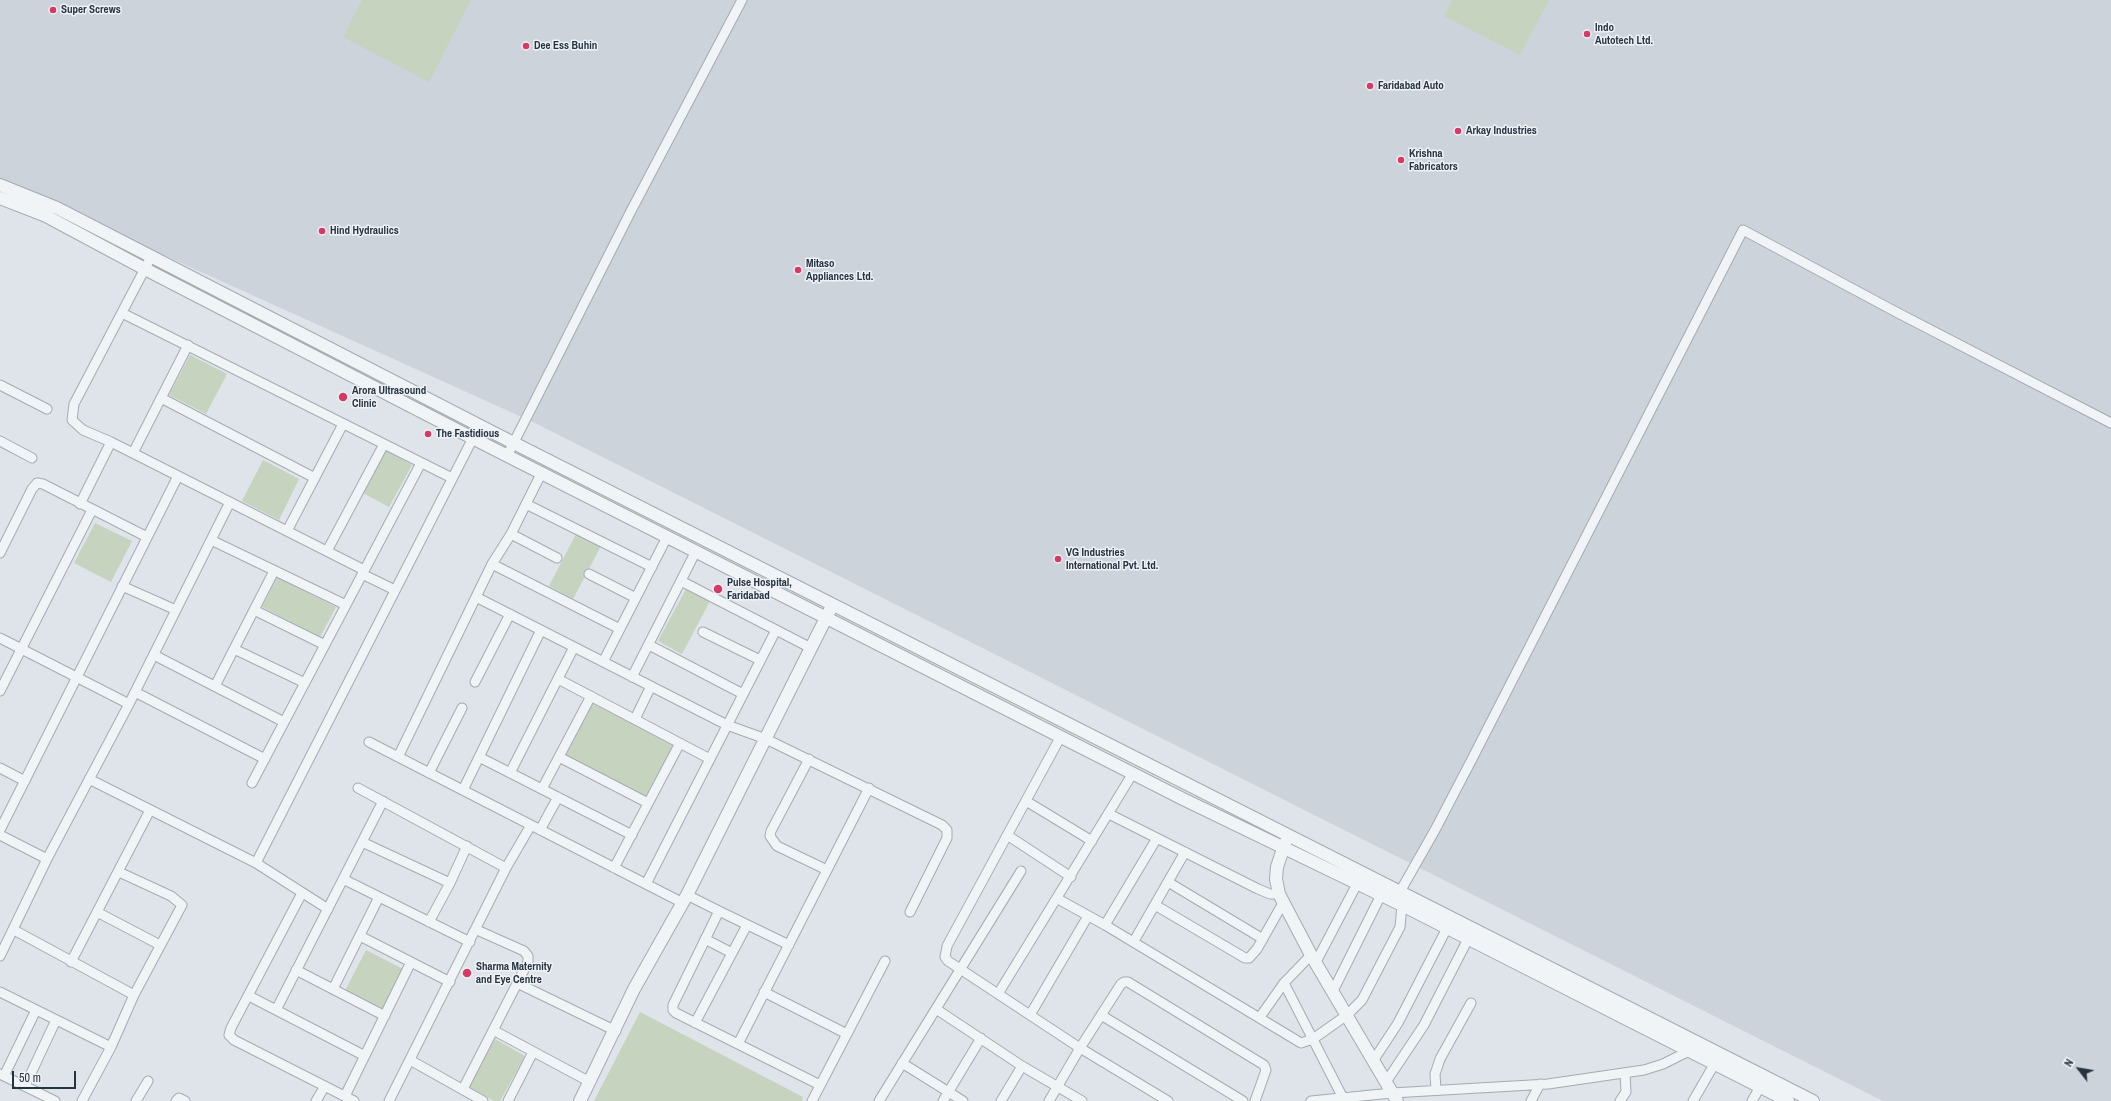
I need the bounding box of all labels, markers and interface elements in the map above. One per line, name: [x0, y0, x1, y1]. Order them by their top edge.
place label: Super Screws: [61, 3, 121, 17]
marker: Super Screws: [48, 5, 58, 15]
place label: Indo Autotech Ltd.: [1595, 21, 1653, 47]
marker: Indo Autotech Ltd.: [1582, 29, 1592, 39]
place label: Dee Ess Buhin: [534, 39, 597, 53]
marker: Dee Ess Buhin: [521, 41, 531, 51]
place label: Faridabad Auto: [1378, 79, 1444, 93]
marker: Faridabad Auto: [1365, 81, 1375, 91]
place label: Arkay Industries: [1466, 124, 1537, 138]
marker: Arkay Industries: [1453, 126, 1463, 136]
place label: Krishna Fabricators: [1409, 147, 1458, 173]
marker: Krishna Fabricators: [1396, 155, 1406, 165]
place label: Hind Hydraulics: [330, 224, 399, 238]
marker: Hind Hydraulics: [317, 226, 327, 236]
place label: Mitaso Appliances Ltd.: [806, 257, 873, 283]
marker: Mitaso Appliances Ltd.: [793, 265, 803, 275]
place label: Arora Ultrasound Clinic: [352, 384, 426, 410]
marker: Arora Ultrasound Clinic: [337, 391, 349, 403]
place label: The Fastidious: [436, 427, 499, 441]
marker: The Fastidious: [423, 429, 433, 439]
place label: VG Industries International Pvt. Ltd.: [1066, 546, 1158, 572]
marker: VG Industries International Pvt. Ltd.: [1053, 554, 1063, 564]
place label: Pulse Hospital, Faridabad: [727, 576, 792, 602]
marker: Pulse Hospital, Faridabad: [712, 583, 724, 595]
place label: Sharma Maternity and Eye Centre: [476, 960, 552, 986]
marker: Sharma Maternity and Eye Centre: [461, 967, 473, 979]
north arrow: [2059, 1049, 2099, 1089]
text: N: [2061, 1056, 2076, 1069]
scale bar: [14, 1063, 78, 1089]
text: 50 m: [19, 1070, 41, 1086]

